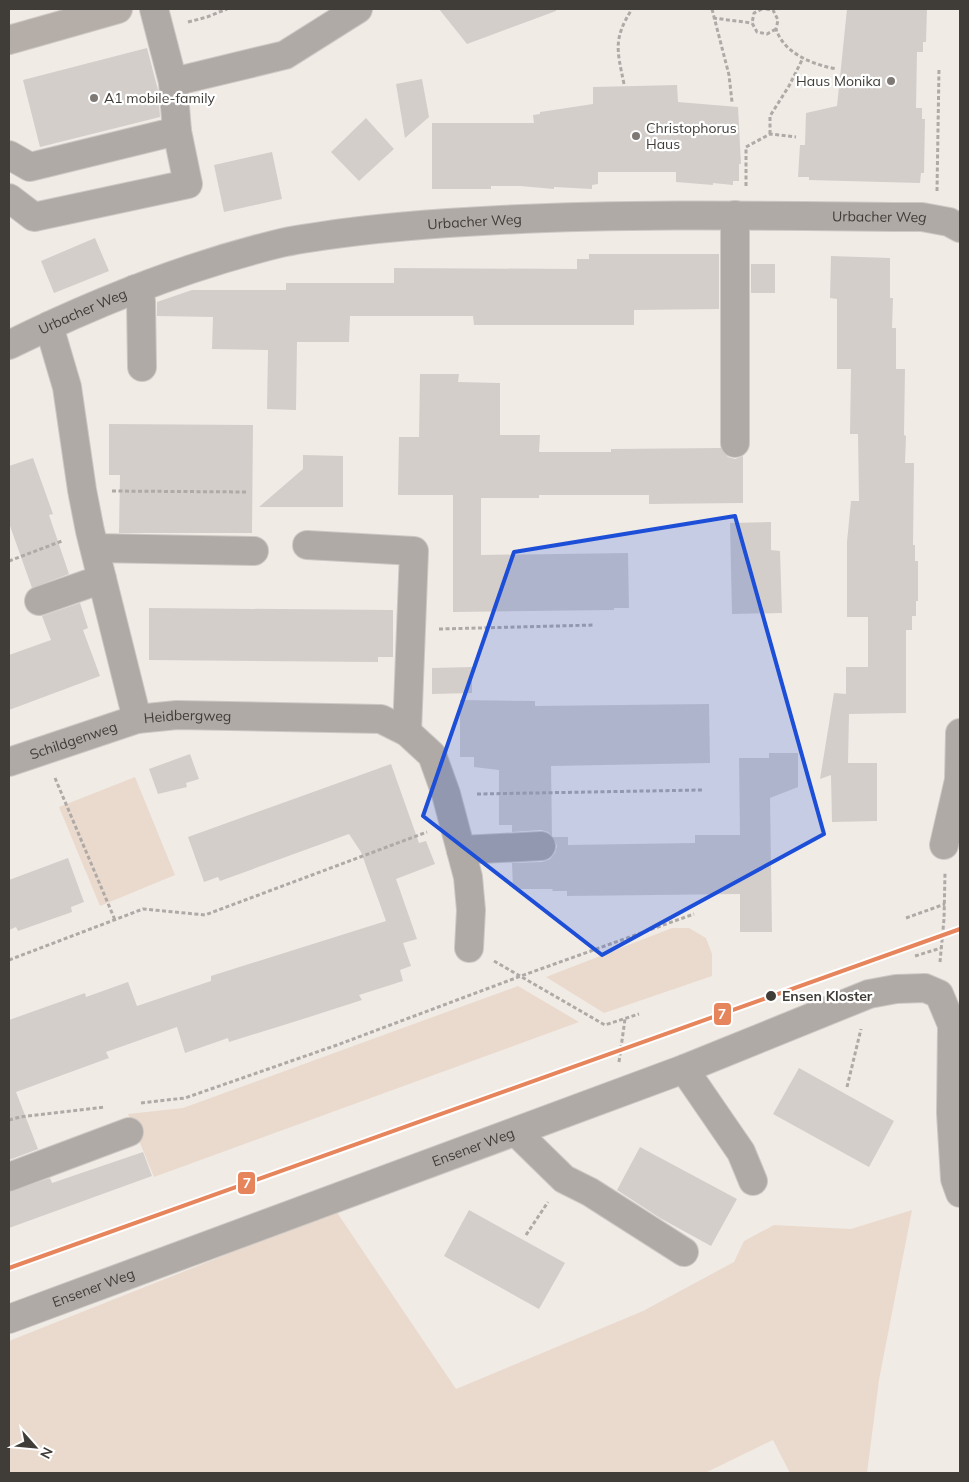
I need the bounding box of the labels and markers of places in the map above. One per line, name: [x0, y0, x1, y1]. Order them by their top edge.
place label: Haus Monika: [796, 72, 881, 90]
marker: Haus Monika: [885, 75, 897, 87]
place label: A1 mobile-family: [104, 89, 215, 107]
marker: A1 mobile-family: [88, 92, 100, 104]
place label: Christophorus Haus: [646, 119, 737, 153]
marker: Christophorus Haus: [630, 130, 642, 142]
place label: Ensen Kloster: [782, 987, 873, 1005]
marker: Ensen Kloster: [764, 989, 778, 1003]

